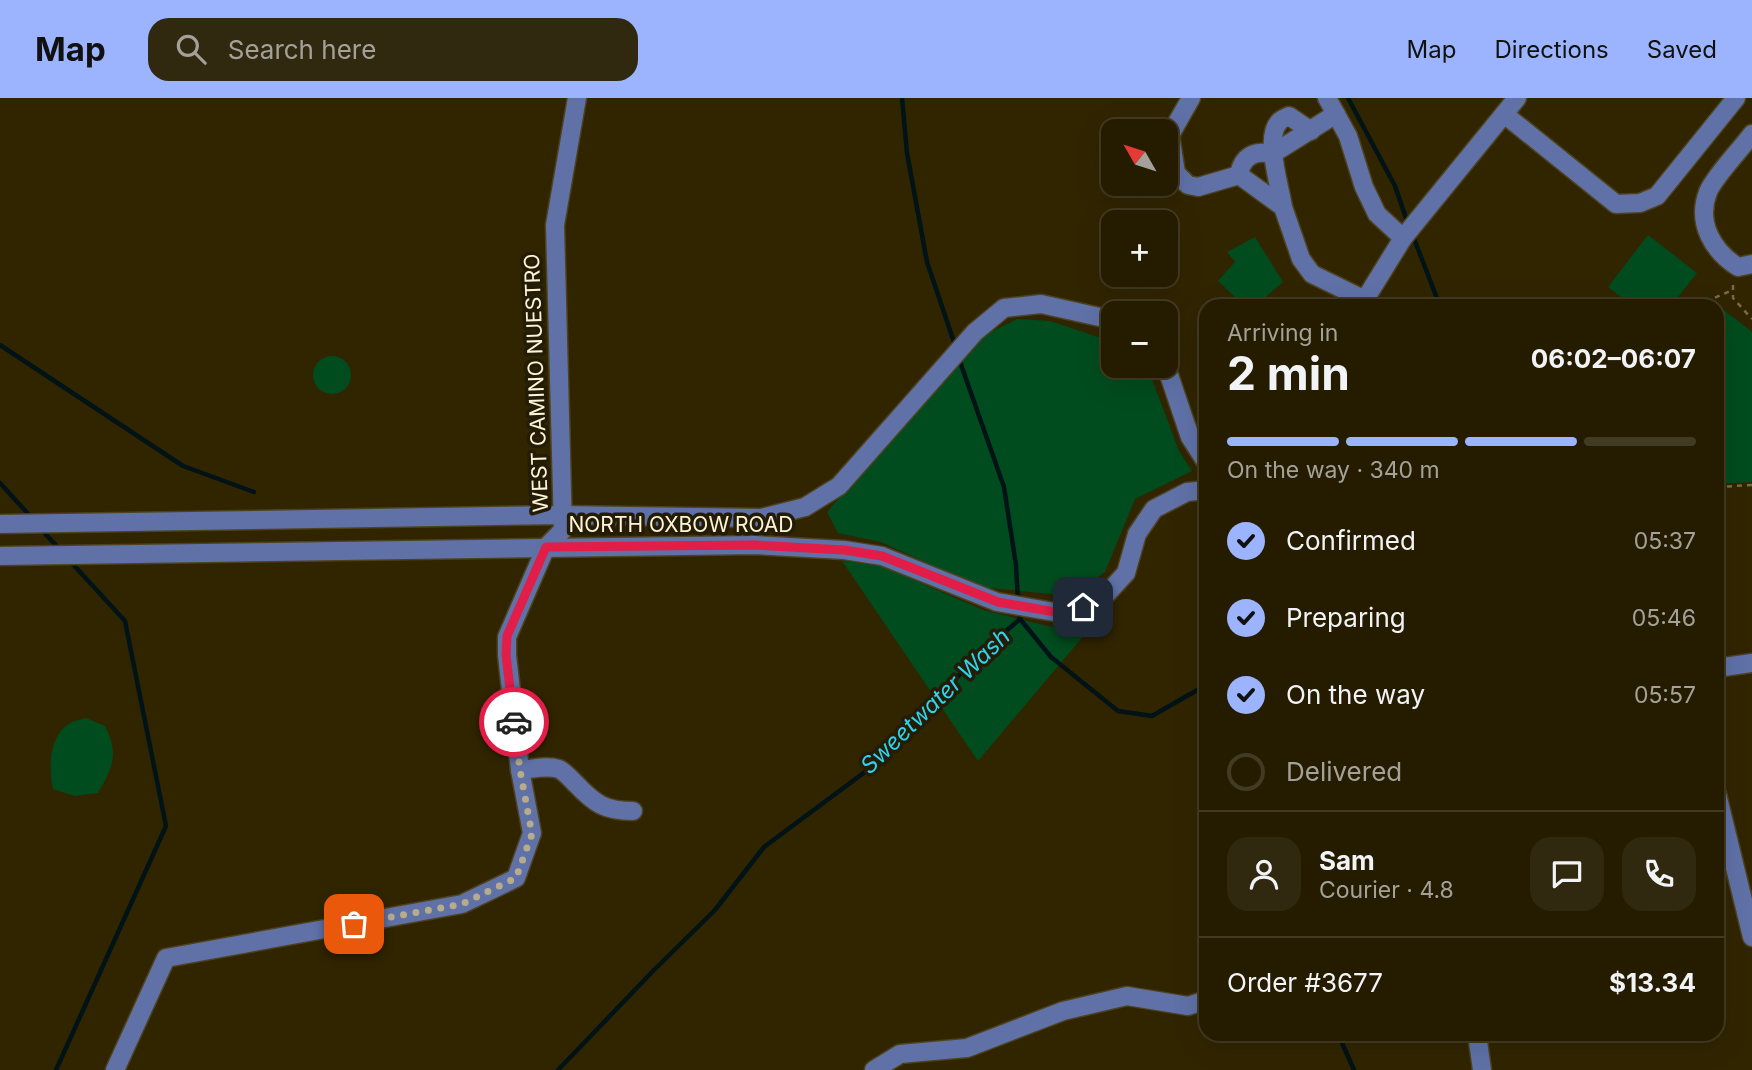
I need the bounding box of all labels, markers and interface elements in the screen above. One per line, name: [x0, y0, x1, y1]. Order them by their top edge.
search box: [148, 18, 638, 81]
text: Map: [35, 29, 106, 69]
icon: search: [172, 30, 210, 68]
text: Search here: [228, 34, 376, 65]
text: Map: [1407, 35, 1456, 64]
text: Directions: [1494, 35, 1609, 64]
text: Saved: [1647, 35, 1717, 64]
north arrow: [1101, 119, 1178, 196]
map controls: [1101, 119, 1178, 378]
button: +: [1101, 210, 1178, 287]
street label: WEST CAMINO NUESTRO: [519, 253, 553, 513]
button: −: [1101, 301, 1178, 378]
text: Arriving in: [1227, 319, 1338, 347]
text: 06:02–06:07: [1531, 343, 1696, 374]
text: 2 min: [1227, 345, 1350, 401]
text: On the way · 340 m: [1227, 456, 1440, 484]
street label: NORTH OXBOW ROAD: [568, 512, 794, 537]
icon: check: [1227, 522, 1265, 560]
text: Confirmed: [1286, 525, 1416, 556]
text: 05:37: [1634, 527, 1696, 555]
pin: [1053, 577, 1113, 637]
icon: home: [1064, 588, 1102, 626]
icon: check: [1227, 599, 1265, 637]
text: Preparing: [1286, 602, 1406, 633]
text: 05:46: [1632, 604, 1696, 632]
water label: Sweetwater Wash: [854, 622, 1016, 780]
icon: check: [1227, 676, 1265, 714]
text: On the way: [1286, 679, 1425, 710]
text: 05:57: [1634, 681, 1696, 709]
courier: [479, 687, 549, 757]
icon: car: [495, 703, 533, 741]
text: Delivered: [1286, 756, 1402, 787]
button: person: [1227, 837, 1301, 911]
button: chat: [1530, 837, 1604, 911]
button: phone: [1622, 837, 1696, 911]
text: Sam: [1319, 845, 1375, 876]
text: Courier · 4.8: [1319, 876, 1454, 904]
pin: [324, 894, 384, 954]
icon: bag: [335, 905, 373, 943]
text: Order #3677: [1227, 967, 1383, 998]
text: $13.34: [1609, 967, 1696, 998]

